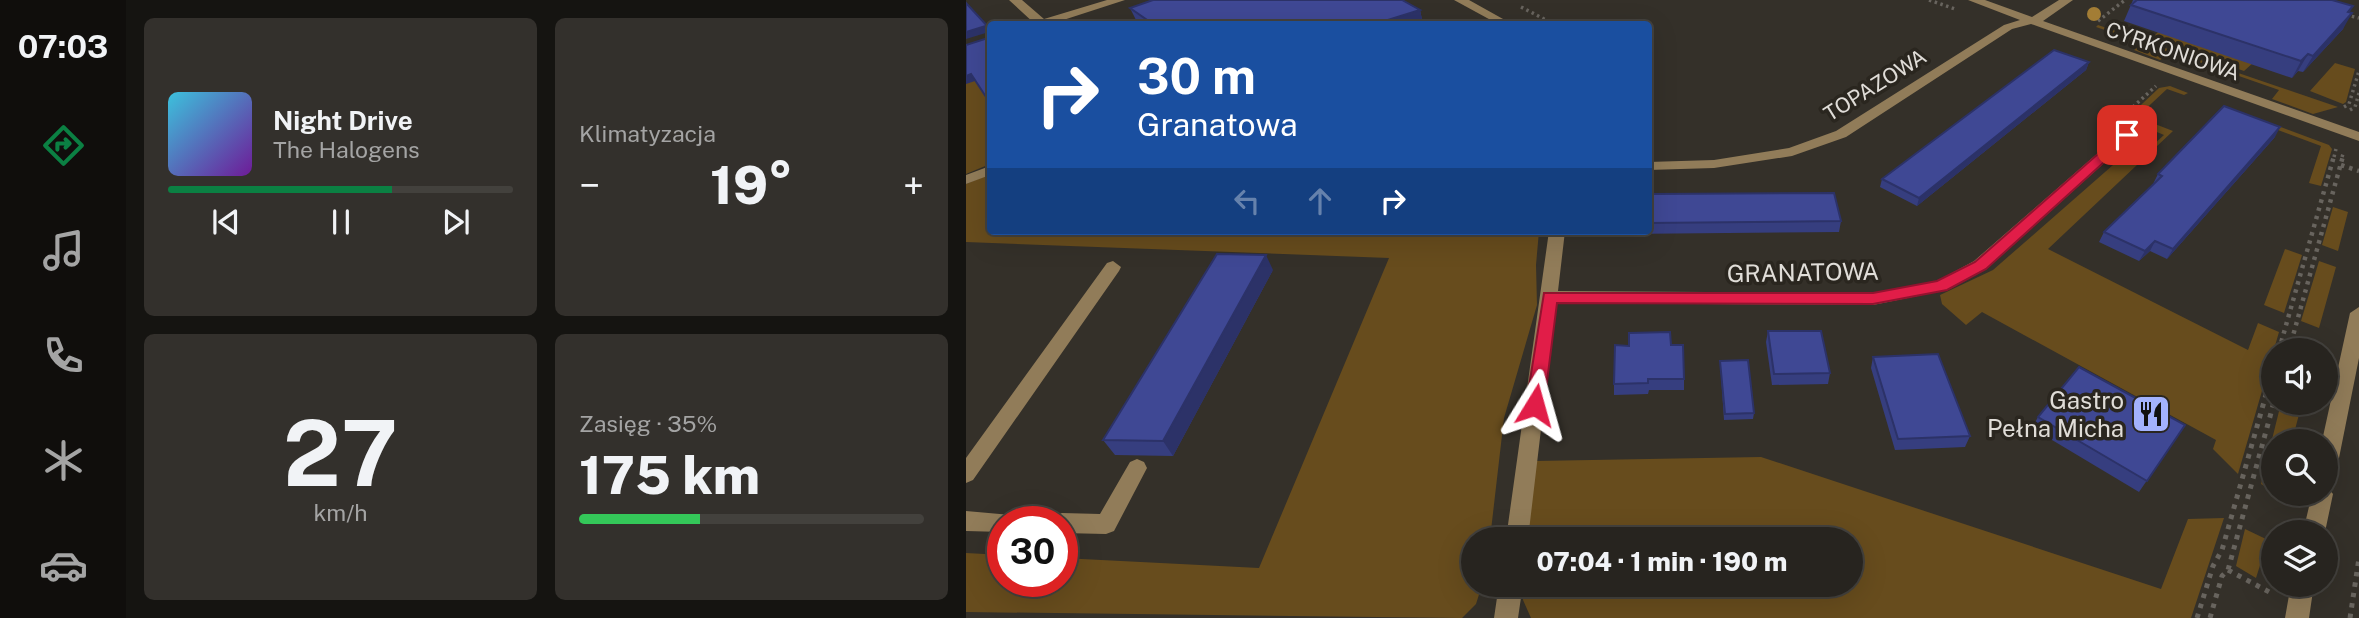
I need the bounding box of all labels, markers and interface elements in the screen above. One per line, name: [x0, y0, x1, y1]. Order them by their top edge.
street label: CYRKONIOWA: [2103, 16, 2243, 86]
text: 07:03: [18, 28, 108, 65]
street label: TOPAZOWA: [1819, 44, 1931, 126]
text: 30 m: [1137, 47, 1256, 105]
icon: right: [1022, 49, 1113, 140]
text: Night Drive: [273, 105, 413, 136]
pin: [2097, 105, 2157, 165]
text: Granatowa: [1137, 106, 1298, 143]
icon: arrive: [2108, 116, 2146, 154]
text: Klimatyzacja: [579, 120, 716, 147]
icon: directions: [39, 121, 88, 170]
text: The Halogens: [273, 136, 420, 163]
text: 19°: [710, 155, 793, 216]
text: −: [579, 163, 600, 208]
text: +: [903, 163, 924, 208]
icon: left: [1228, 182, 1266, 220]
icon: ahead: [1301, 182, 1339, 220]
icon: right: [1374, 182, 1412, 220]
icon: previous: [207, 203, 245, 241]
icon: pause: [322, 203, 360, 241]
icon: next: [437, 203, 475, 241]
icon: music: [39, 226, 88, 275]
street label: GRANATOWA: [1727, 257, 1879, 287]
icon: phone: [39, 331, 88, 380]
map controls: [2261, 338, 2338, 597]
button: sound: [2261, 338, 2338, 415]
position arrow: [1498, 368, 1572, 442]
place label: Gastro Pełna Micha: [1987, 386, 2124, 442]
restaurant icon: Gastro Pełna Micha: [2130, 393, 2172, 435]
text: 27: [283, 400, 398, 506]
text: Zasięg · 35%: [579, 410, 717, 437]
button: search: [2261, 429, 2338, 506]
icon: climate: [39, 436, 88, 485]
text: 175 km: [579, 445, 760, 506]
text: km/h: [313, 499, 368, 526]
speed limit sign: 30: [987, 506, 1078, 597]
button: layers: [2261, 520, 2338, 597]
icon: car: [39, 541, 88, 590]
text: 07:04 · 1 min · 190 m: [1537, 546, 1787, 577]

